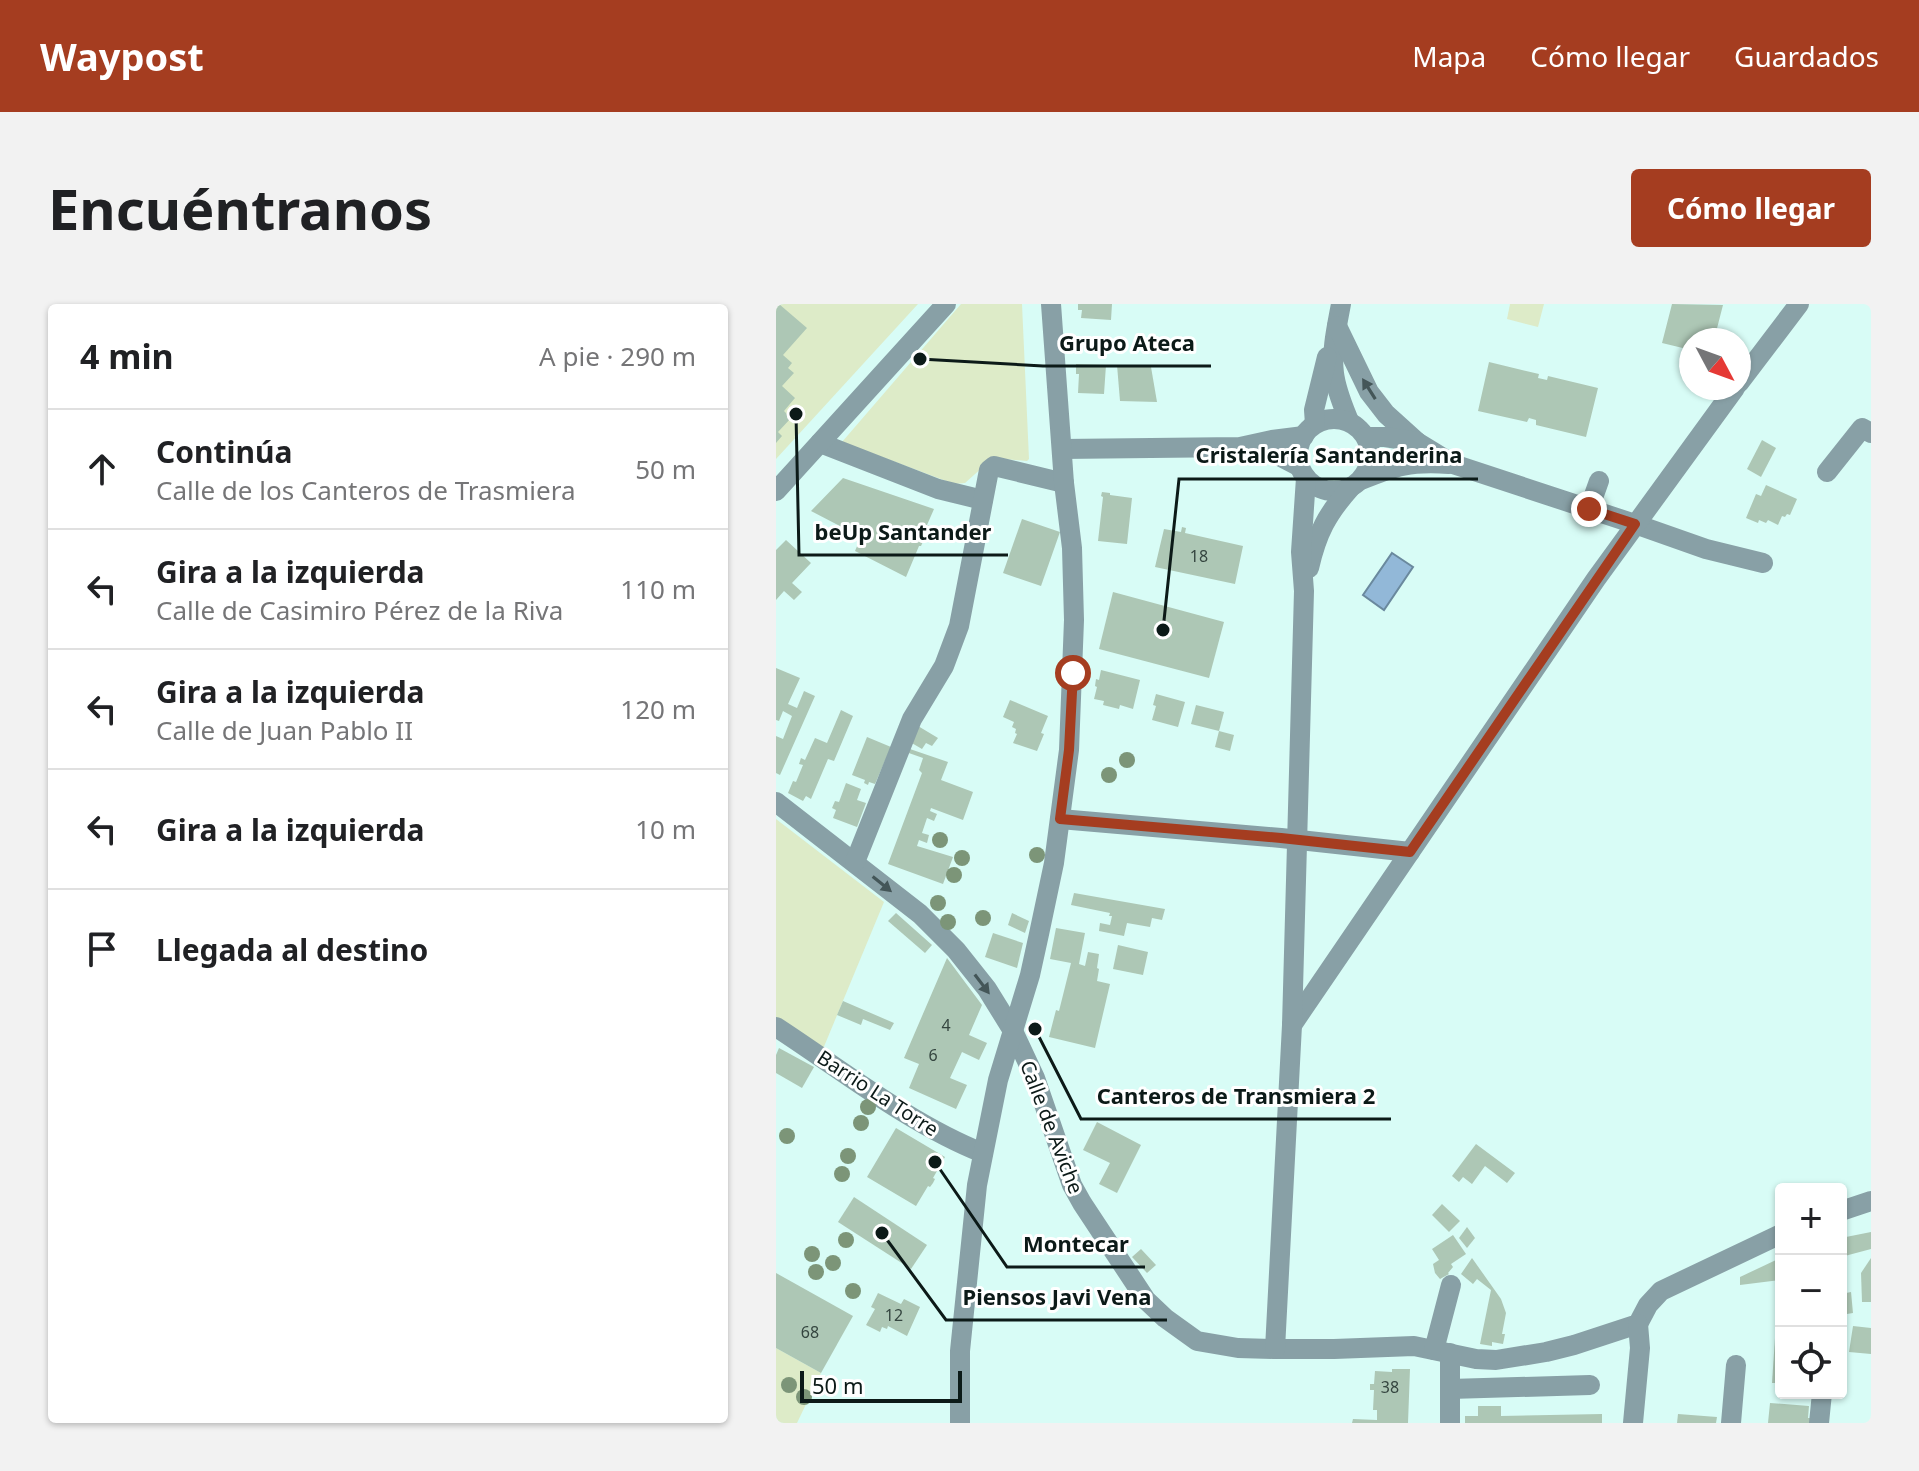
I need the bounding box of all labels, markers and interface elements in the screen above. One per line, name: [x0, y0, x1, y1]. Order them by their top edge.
text: Waypost: [40, 30, 204, 82]
text: Mapa: [1412, 37, 1486, 75]
text: Cómo llegar: [1530, 37, 1690, 75]
text: Guardados: [1734, 37, 1879, 75]
button: Cómo llegar: [1631, 169, 1871, 247]
text: Encuéntranos: [48, 170, 432, 246]
callout: Grupo Ateca: [1043, 320, 1211, 366]
text: Grupo Ateca: [1059, 327, 1195, 357]
north arrow: [1679, 328, 1751, 400]
text: 4 min: [80, 333, 174, 379]
text: A pie · 290 m: [539, 338, 696, 374]
one-way arrow: [1362, 378, 1377, 401]
text: Continúa: [156, 431, 292, 472]
callout: Cristalería Santanderina: [1179, 433, 1478, 479]
text: Cristalería Santanderina: [1196, 439, 1462, 469]
icon: ahead: [80, 447, 124, 491]
text: 50 m: [635, 451, 696, 487]
text: Calle de los Canteros de Trasmiera: [156, 472, 576, 508]
route end: [1571, 491, 1607, 527]
callout: beUp Santander: [799, 509, 1008, 555]
text: beUp Santander: [815, 516, 992, 546]
house number: 18: [1190, 545, 1208, 567]
text: Gira a la izquierda: [156, 551, 425, 592]
icon: left: [80, 567, 124, 611]
text: 110 m: [620, 571, 696, 607]
text: Calle de Casimiro Pérez de la Riva: [156, 592, 563, 628]
route start: [1055, 655, 1091, 691]
text: Gira a la izquierda: [156, 671, 425, 712]
icon: left: [80, 687, 124, 731]
text: 120 m: [620, 691, 696, 727]
text: Calle de Juan Pablo II: [156, 712, 413, 748]
icon: left: [80, 807, 124, 851]
text: Gira a la izquierda: [156, 809, 425, 850]
text: 10 m: [635, 811, 696, 847]
one-way arrow: [872, 875, 892, 891]
icon: arrive: [80, 927, 124, 971]
text: Llegada al destino: [156, 929, 428, 970]
one-way arrow: [974, 974, 990, 994]
house number: 4: [941, 1014, 951, 1036]
street label: Barrio La Torre: [812, 1044, 944, 1142]
house number: 6: [928, 1044, 938, 1066]
street label: Calle de Aviche: [1014, 1056, 1090, 1198]
callout: Canteros de Transmiera 2: [1081, 1073, 1391, 1119]
text: Canteros de Transmiera 2: [1097, 1080, 1375, 1110]
map controls: [1775, 1183, 1847, 1399]
button: +: [1775, 1183, 1847, 1255]
callout: Montecar: [1007, 1221, 1145, 1267]
text: Montecar: [1023, 1228, 1129, 1258]
button: −: [1775, 1255, 1847, 1327]
callout: Piensos Javi Vena: [946, 1274, 1167, 1320]
text: Piensos Javi Vena: [962, 1281, 1152, 1311]
house number: 12: [885, 1304, 903, 1326]
house number: 68: [801, 1321, 819, 1343]
button: locate: [1775, 1327, 1847, 1399]
scale bar: [800, 1367, 962, 1403]
text: 50 m: [812, 1370, 863, 1400]
house number: 38: [1381, 1376, 1399, 1398]

